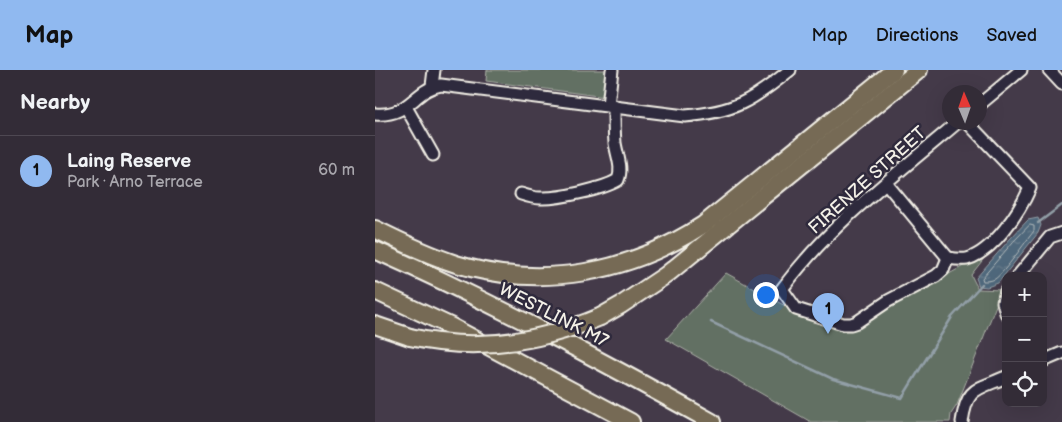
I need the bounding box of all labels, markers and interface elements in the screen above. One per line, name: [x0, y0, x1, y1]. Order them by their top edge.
text: Map: [25, 21, 73, 50]
text: Map: [812, 25, 848, 46]
text: Directions: [876, 25, 958, 46]
text: Saved: [986, 25, 1037, 46]
north arrow: [942, 85, 987, 130]
text: Nearby: [20, 90, 90, 115]
street label: FIRENZE STREET: [804, 122, 930, 239]
text: Laing Reserve: [67, 150, 191, 173]
text: 1: [33, 161, 39, 180]
text: 60 m: [318, 161, 355, 180]
text: Park · Arno Terrace: [67, 173, 203, 192]
map controls: [1002, 272, 1047, 407]
button: +: [1002, 272, 1047, 317]
street label: WESTLINK M7: [496, 279, 612, 352]
your location: [753, 282, 779, 308]
pin: 1: [812, 293, 844, 334]
button: −: [1002, 317, 1047, 362]
button: locate: [1002, 362, 1047, 407]

